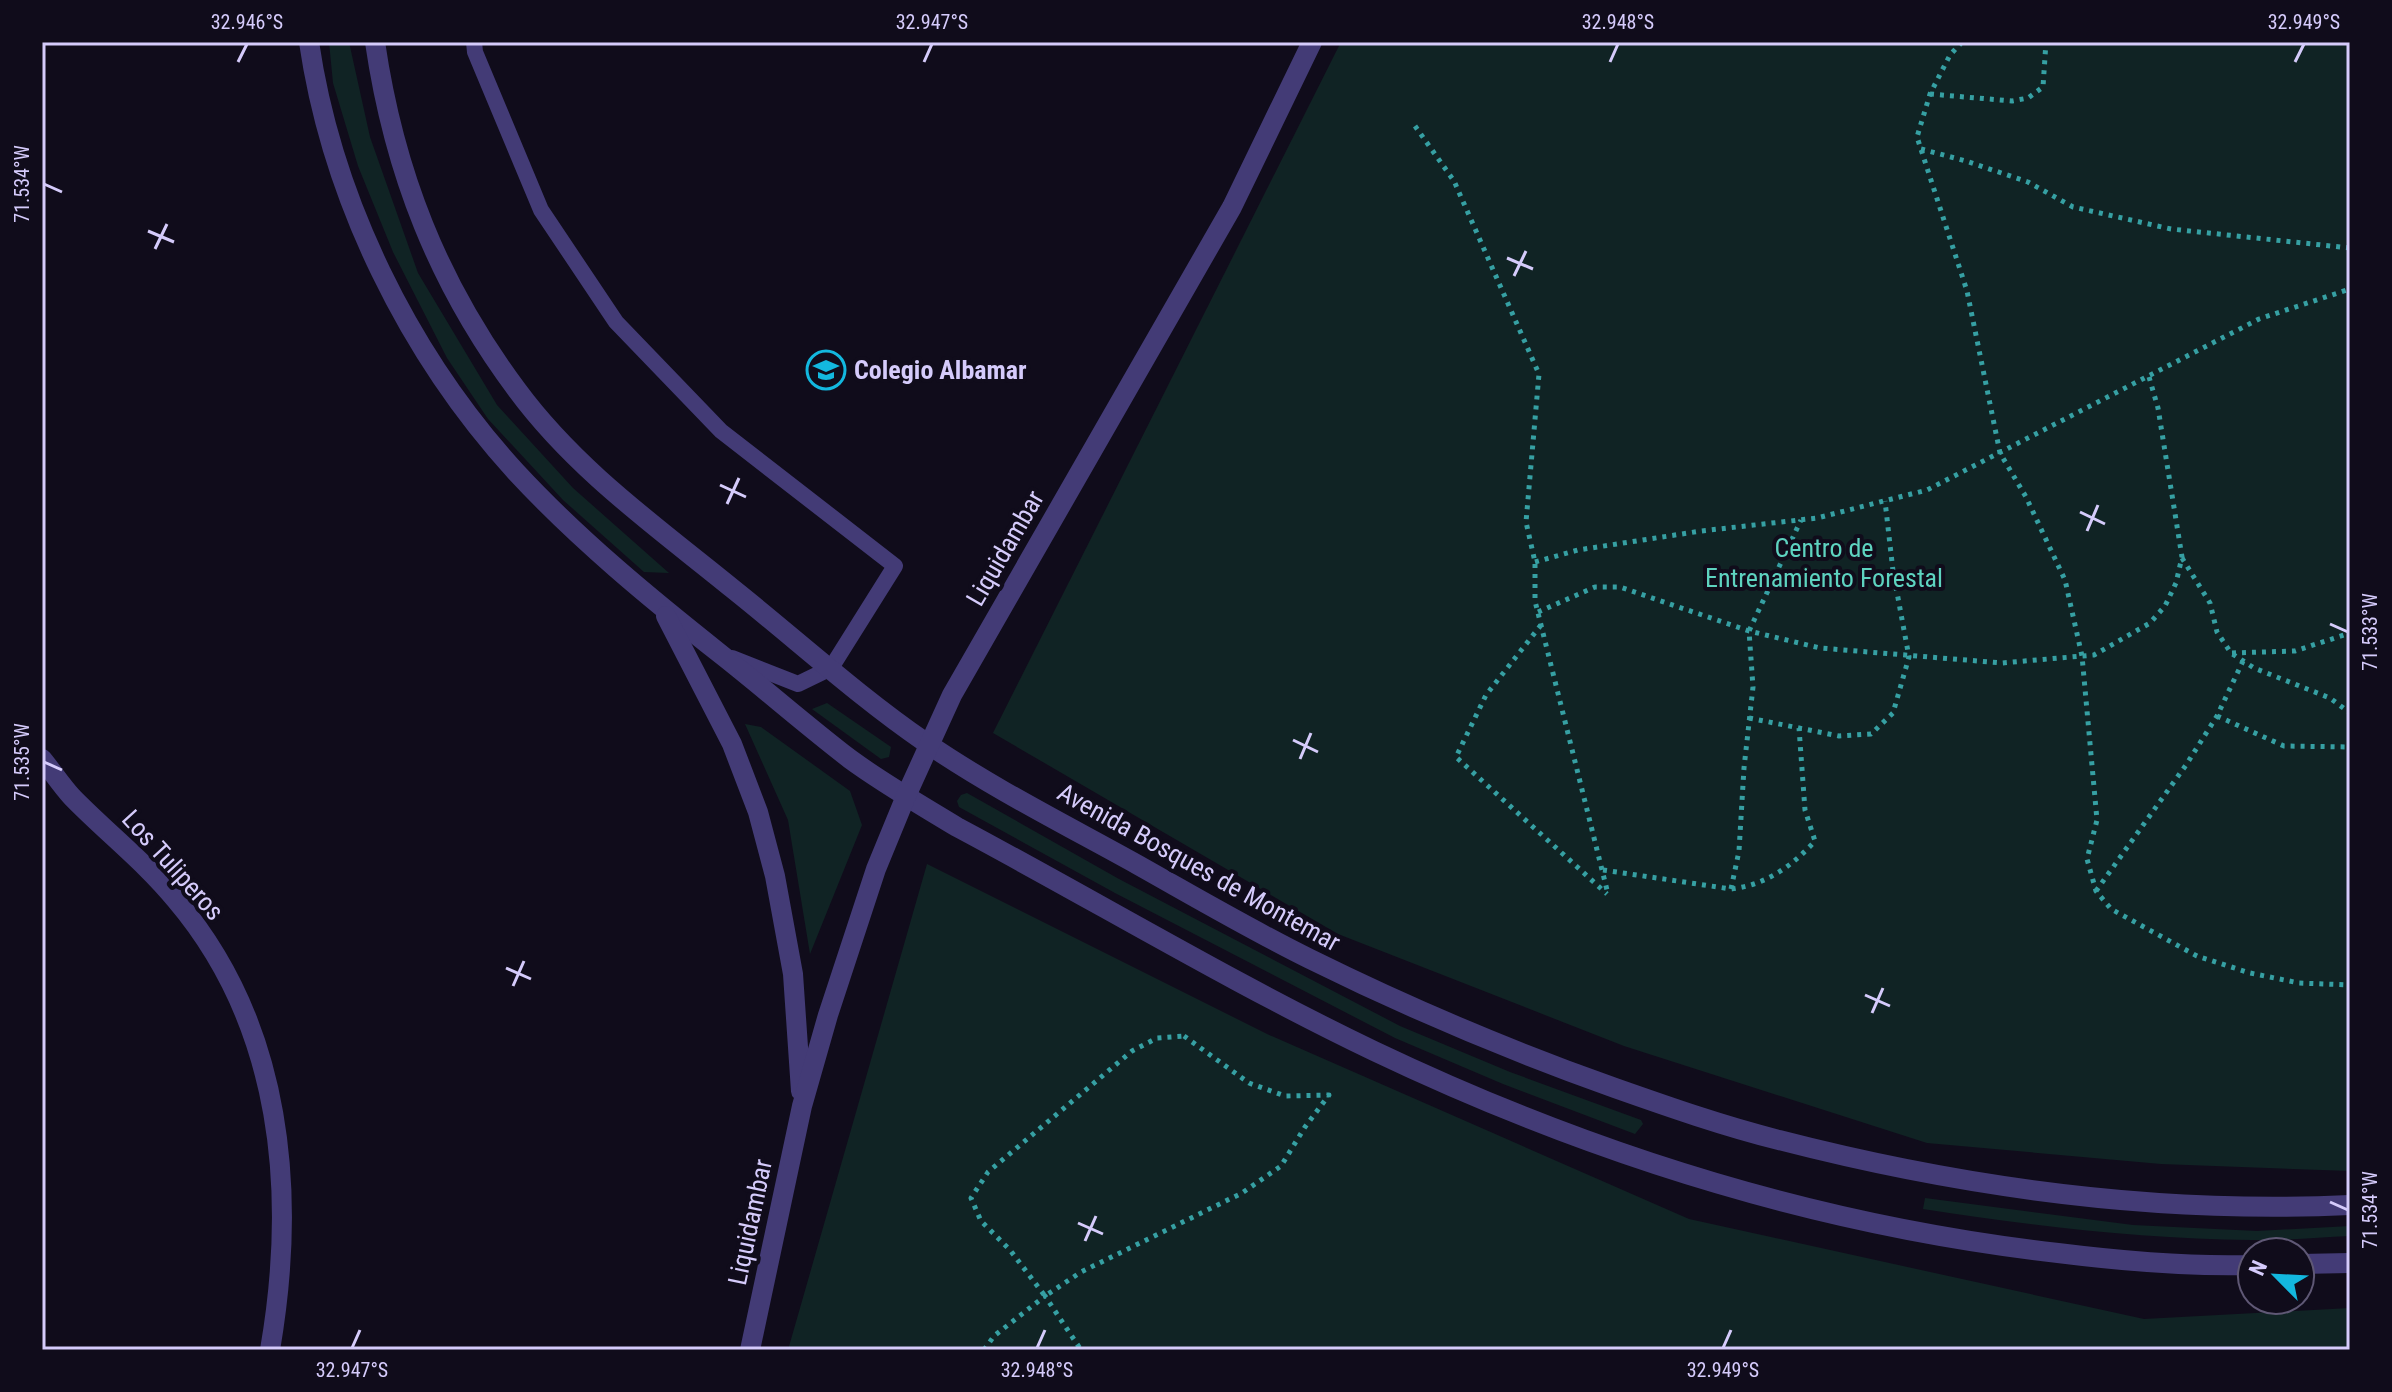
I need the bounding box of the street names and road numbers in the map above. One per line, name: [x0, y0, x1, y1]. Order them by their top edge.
street label: Liquidambar: [960, 485, 1050, 611]
street label: Avenida Bosques de Montemar: [1053, 777, 1346, 957]
street label: Los Tuliperos: [116, 804, 230, 926]
street label: Liquidambar: [722, 1156, 778, 1288]

